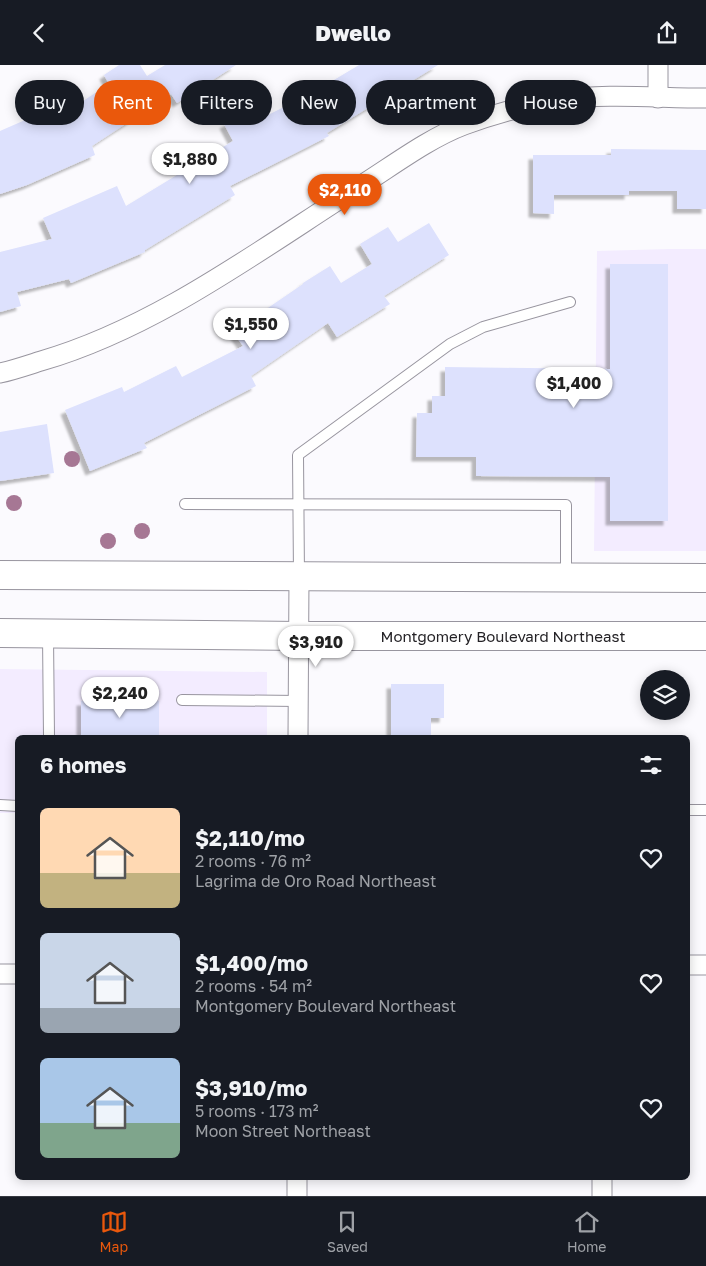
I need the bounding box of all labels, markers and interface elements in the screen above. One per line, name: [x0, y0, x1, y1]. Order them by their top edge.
icon: back: [25, 19, 53, 47]
text: Dwello: [315, 19, 391, 46]
icon: share: [653, 19, 681, 47]
chip: Buy: [15, 80, 84, 125]
chip: Rent: [94, 80, 171, 125]
chip: Filters: [181, 80, 272, 125]
chip: New: [282, 80, 356, 125]
chip: Apartment: [366, 80, 495, 125]
chip: House: [505, 80, 596, 125]
pin: $1,880: [149, 143, 231, 185]
text: $1,880: [163, 149, 217, 169]
pin: $2,110: [304, 173, 386, 216]
text: $2,110: [319, 180, 371, 200]
pin: $1,550: [210, 307, 292, 350]
text: $1,550: [224, 314, 278, 334]
pin: $1,400: [533, 367, 615, 409]
text: $1,400: [547, 373, 601, 393]
pin: $3,910: [275, 625, 357, 668]
street label: Montgomery Boulevard Northeast: [381, 627, 625, 645]
text: $3,910: [289, 632, 343, 652]
map controls: [640, 670, 690, 720]
button: layers: [640, 670, 690, 720]
pin: $2,240: [79, 677, 161, 719]
text: $2,240: [92, 683, 148, 703]
icon: filters: [637, 751, 665, 779]
text: 6 homes: [40, 752, 126, 778]
text: $2,110/mo: [195, 825, 305, 851]
icon: home: [80, 828, 140, 888]
icon: heart: [637, 844, 665, 872]
text: 2 rooms · 76 m²: [195, 851, 311, 871]
text: Lagrima de Oro Road Northeast: [195, 871, 437, 891]
text: $1,400/mo: [195, 950, 308, 976]
icon: home: [80, 953, 140, 1013]
icon: heart: [637, 969, 665, 997]
text: 2 rooms · 54 m²: [195, 976, 312, 996]
text: Montgomery Boulevard Northeast: [195, 996, 456, 1016]
text: $3,910/mo: [195, 1075, 307, 1101]
icon: home: [80, 1078, 140, 1138]
icon: heart: [637, 1094, 665, 1122]
text: 5 rooms · 173 m²: [195, 1101, 319, 1121]
text: Moon Street Northeast: [195, 1121, 371, 1141]
tab: Map: [99, 1208, 128, 1255]
tab: Saved: [327, 1208, 368, 1255]
tab: Home: [567, 1208, 606, 1255]

